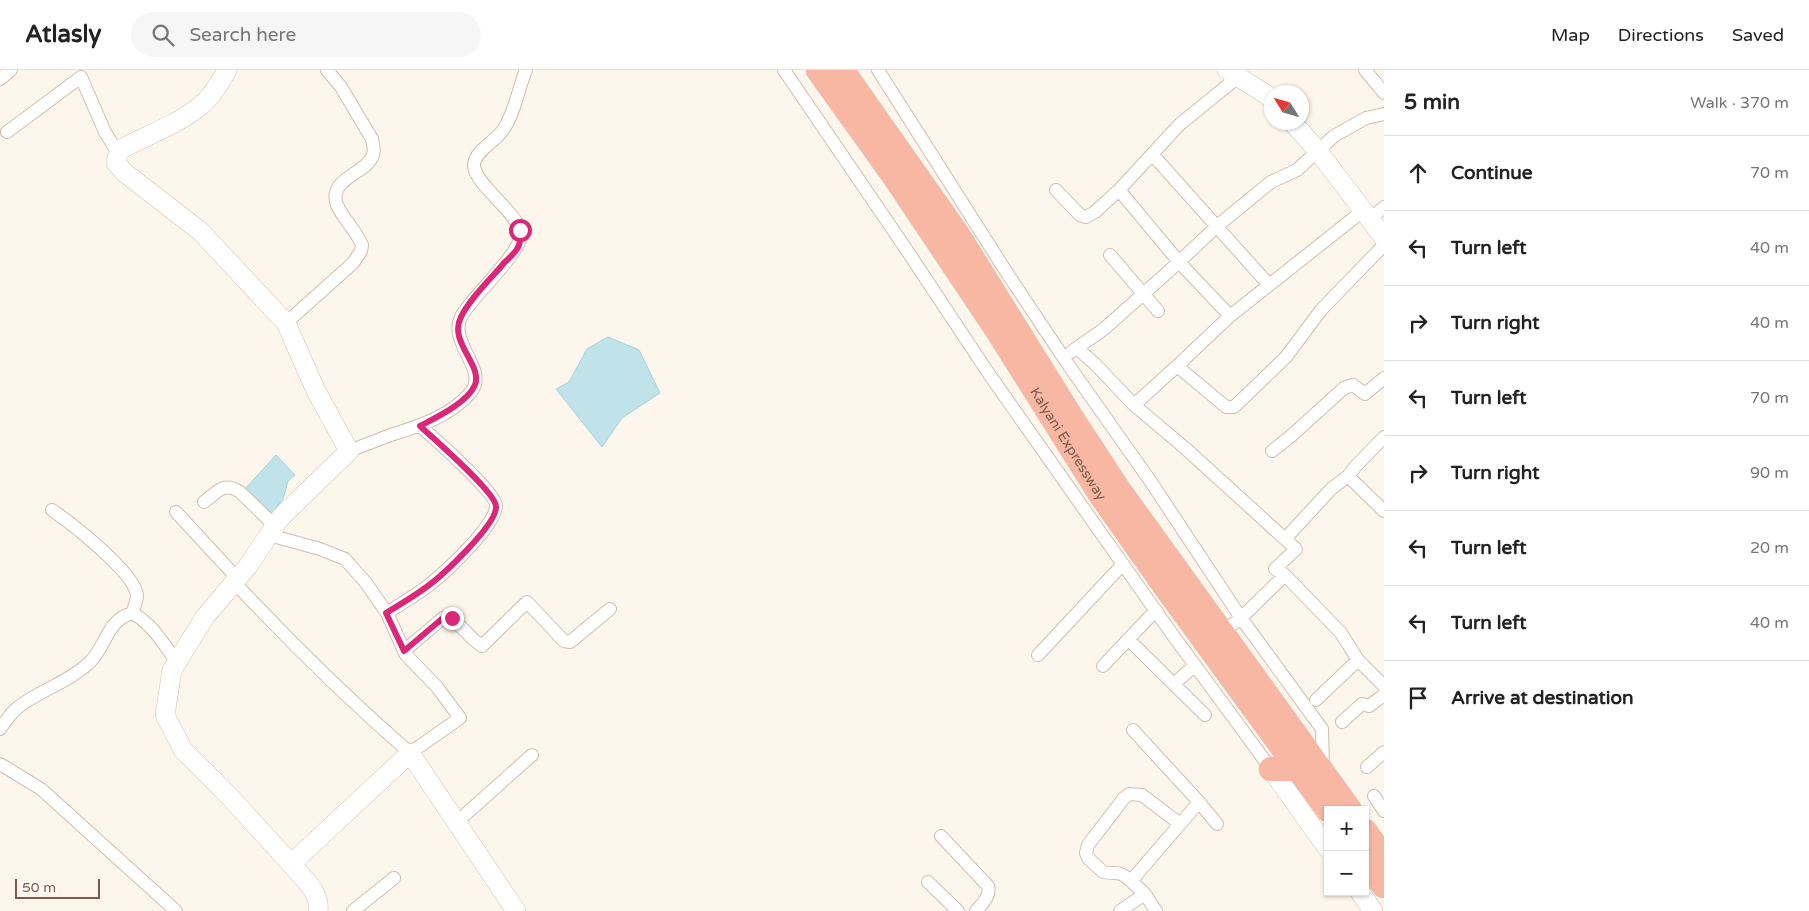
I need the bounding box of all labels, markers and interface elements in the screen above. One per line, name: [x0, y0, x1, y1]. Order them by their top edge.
search box: [131, 12, 481, 57]
text: Atlasly: [25, 20, 101, 49]
icon: search: [149, 21, 177, 49]
text: Search here: [189, 24, 296, 46]
text: Map: [1551, 24, 1590, 46]
text: Directions: [1618, 24, 1704, 46]
text: Saved: [1732, 24, 1784, 46]
north arrow: [1264, 85, 1309, 130]
text: 5 min: [1404, 90, 1460, 115]
text: Walk · 370 m: [1690, 93, 1789, 113]
icon: ahead: [1404, 159, 1432, 187]
text: Continue: [1451, 162, 1533, 184]
text: 70 m: [1750, 163, 1789, 183]
route start: [509, 219, 532, 242]
icon: left: [1404, 234, 1432, 262]
text: Turn left: [1451, 237, 1527, 259]
text: 40 m: [1750, 238, 1789, 258]
icon: right: [1404, 309, 1432, 337]
text: Turn right: [1451, 312, 1539, 334]
text: 40 m: [1750, 313, 1789, 333]
street label: Kalyani Expressway: [1027, 384, 1111, 504]
icon: left: [1404, 384, 1432, 412]
text: Turn left: [1451, 387, 1527, 409]
text: 70 m: [1750, 388, 1789, 408]
icon: right: [1404, 459, 1432, 487]
text: Turn right: [1451, 462, 1539, 484]
text: 90 m: [1750, 463, 1789, 483]
icon: left: [1404, 534, 1432, 562]
text: Turn left: [1451, 537, 1527, 559]
text: 20 m: [1750, 538, 1789, 558]
route end: [441, 607, 464, 630]
icon: left: [1404, 609, 1432, 637]
text: Turn left: [1451, 612, 1527, 634]
text: 40 m: [1750, 613, 1789, 633]
icon: arrive: [1404, 684, 1432, 712]
text: Arrive at destination: [1451, 687, 1634, 709]
map controls: [1324, 806, 1369, 896]
button: +: [1324, 806, 1369, 851]
button: −: [1324, 851, 1369, 896]
scale bar: [15, 876, 100, 899]
text: 50 m: [22, 879, 56, 896]

